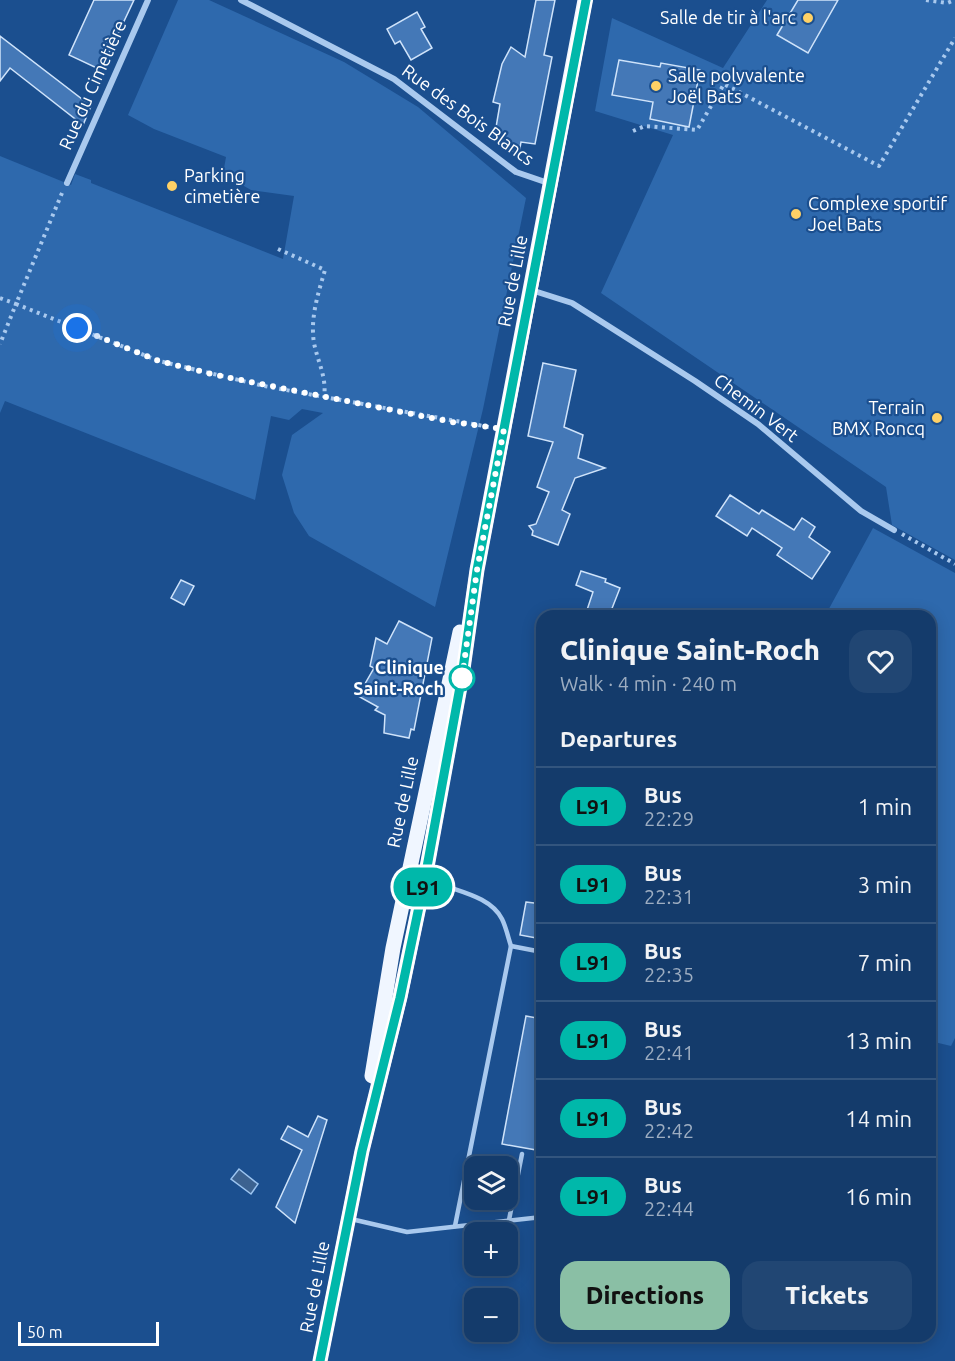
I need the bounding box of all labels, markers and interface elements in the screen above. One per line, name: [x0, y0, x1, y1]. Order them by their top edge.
place label: Salle de tir à l'arc: [660, 7, 796, 27]
marker: Salle de tir à l'arc: [801, 11, 815, 25]
street label: Rue du Cimetière: [55, 17, 130, 152]
street label: Rue des Bois Blancs: [399, 60, 539, 169]
place label: Salle polyvalente Joël Bats: [668, 65, 805, 106]
marker: Salle polyvalente Joël Bats: [649, 79, 663, 93]
place label: Parking cimetière: [184, 165, 260, 206]
marker: Parking cimetière: [165, 179, 179, 193]
place label: Complexe sportif Joel Bats: [808, 193, 947, 234]
marker: Complexe sportif Joel Bats: [789, 207, 803, 221]
street label: Rue de Lille: [493, 233, 531, 328]
your location: [62, 313, 92, 343]
street label: Chemin Vert: [711, 369, 803, 445]
place label: Terrain BMX Roncq: [832, 397, 925, 438]
marker: Terrain BMX Roncq: [930, 411, 944, 425]
button: heart: [849, 630, 912, 693]
text: Clinique Saint-Roch: [560, 634, 820, 665]
place label: Clinique Saint-Roch: [353, 657, 444, 698]
marker: Clinique Saint-Roch: [449, 665, 475, 691]
text: Walk · 4 min · 240 m: [560, 672, 737, 695]
text: Departures: [560, 726, 677, 751]
street label: Rue de Lille: [383, 754, 421, 849]
text: Bus: [644, 782, 682, 807]
text: L91: [575, 794, 611, 818]
text: 1 min: [858, 794, 912, 819]
text: 22:29: [644, 807, 694, 830]
text: Bus: [644, 860, 682, 885]
line badge: L91: [388, 868, 458, 906]
text: L91: [575, 872, 611, 896]
text: 3 min: [858, 872, 912, 897]
text: L91: [405, 875, 441, 899]
text: 22:31: [644, 885, 694, 908]
text: Bus: [644, 938, 682, 963]
text: L91: [575, 950, 611, 974]
text: 7 min: [858, 950, 912, 975]
text: 22:35: [644, 963, 694, 986]
text: Bus: [644, 1016, 682, 1041]
text: L91: [575, 1028, 611, 1052]
text: 13 min: [845, 1028, 912, 1053]
text: 22:41: [644, 1041, 694, 1064]
text: Bus: [644, 1094, 682, 1119]
text: L91: [575, 1106, 611, 1130]
text: 14 min: [845, 1106, 912, 1131]
text: 22:42: [644, 1119, 694, 1142]
map controls: [464, 1156, 518, 1342]
button: layers: [464, 1156, 518, 1210]
text: Bus: [644, 1172, 682, 1197]
text: L91: [575, 1184, 611, 1208]
text: 16 min: [845, 1184, 912, 1209]
text: 22:44: [644, 1197, 694, 1220]
button: +: [464, 1222, 518, 1276]
street label: Rue de Lille: [295, 1239, 333, 1334]
button: Directions: [560, 1261, 730, 1330]
button: Tickets: [742, 1261, 912, 1330]
button: −: [464, 1288, 518, 1342]
scale bar: [18, 1319, 159, 1346]
text: 50 m: [27, 1323, 63, 1341]

